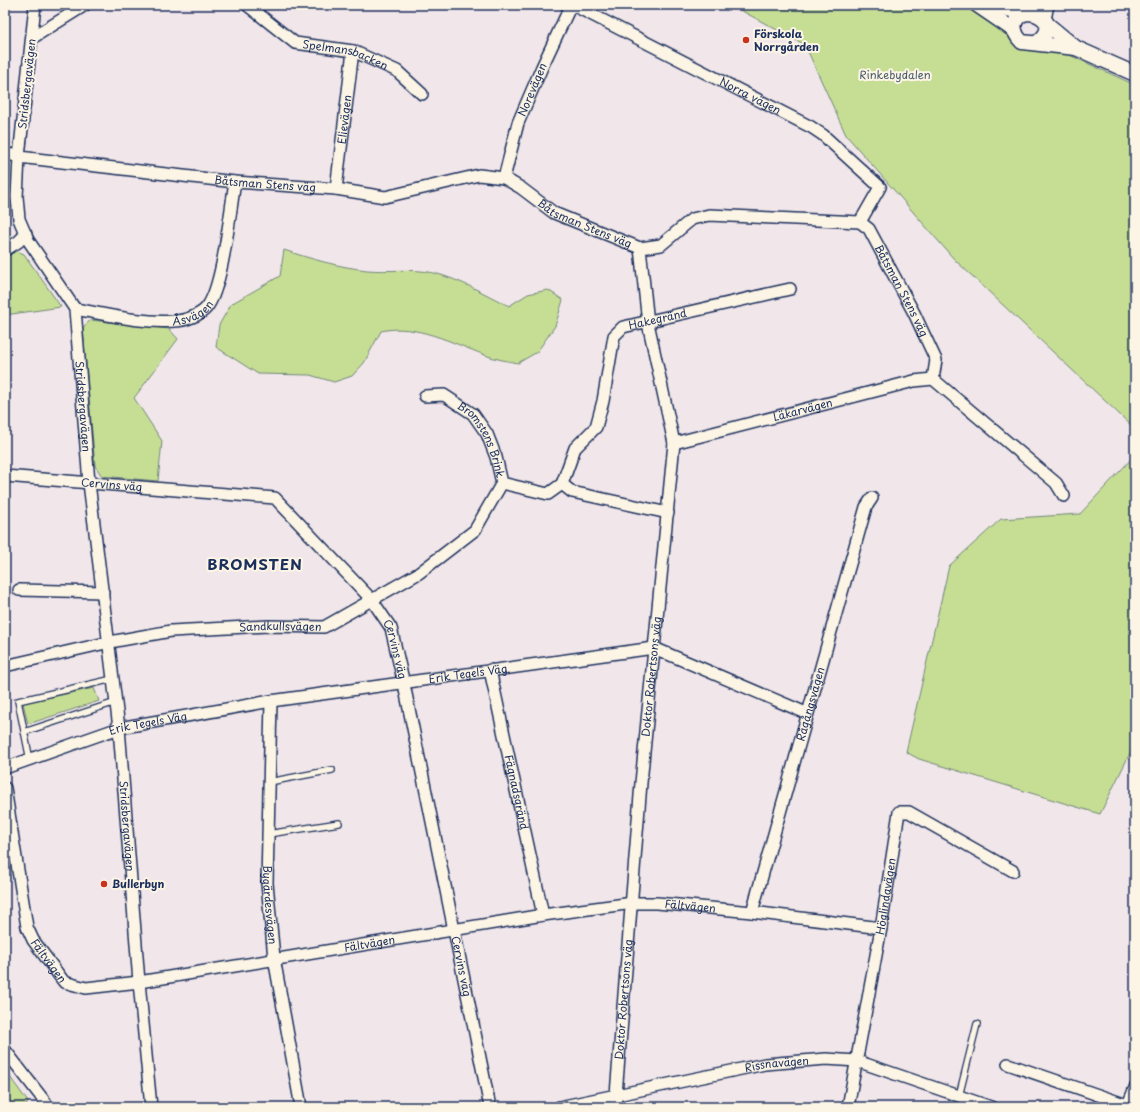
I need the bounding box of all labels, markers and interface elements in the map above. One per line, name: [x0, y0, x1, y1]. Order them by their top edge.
place label: Förskola Norrgården: [754, 25, 819, 55]
street label: Spelmansbacken: [301, 35, 391, 74]
marker: Förskola Norrgården: [741, 35, 751, 45]
street label: Stridsbergavägen: [13, 38, 40, 130]
street label: Norevägen: [513, 60, 551, 119]
park label: Rinkebydalen: [859, 66, 931, 83]
street label: Norra vägen: [717, 72, 784, 118]
street label: Elievägen: [333, 94, 356, 145]
street label: Båtsman Stens väg: [213, 171, 316, 196]
street label: Båtsman Stens väg: [534, 195, 635, 252]
street label: Båtsman Stens väg: [871, 241, 933, 339]
street label: Åsvägen: [172, 297, 217, 329]
street label: Hakegränd: [627, 304, 689, 334]
street label: Stridsbergavägen: [71, 360, 95, 452]
street label: Läkarvägen: [771, 393, 834, 425]
street label: Bromstens Brink: [454, 397, 510, 480]
street label: Cervins väg: [80, 473, 143, 495]
district label: BROMSTEN: [207, 552, 303, 575]
street label: Cervins väg: [379, 615, 412, 681]
street label: Doktor Robertsons väg: [637, 616, 665, 737]
street label: Sandkullsvägen: [238, 617, 322, 635]
street label: Erik Tegels Väg: [427, 659, 508, 687]
street label: Rågångsvägen: [791, 665, 829, 743]
street label: Erik Tegels Väg: [106, 707, 188, 739]
street label: Fägnadsgränd: [501, 753, 533, 831]
street label: Stridsbergavägen: [115, 780, 139, 872]
street label: Höglindavägen: [871, 857, 900, 936]
street label: Bygärdesvägen: [259, 865, 282, 945]
place label: Bullerbyn: [112, 875, 165, 892]
marker: Bullerbyn: [99, 879, 109, 889]
street label: Fältvägen: [664, 895, 717, 917]
street label: Fältvägen: [343, 931, 396, 956]
street label: Cervins väg: [447, 934, 476, 998]
street label: Fältvägen: [27, 935, 71, 986]
street label: Doktor Robertsons väg: [610, 939, 636, 1060]
street label: Rissnavägen: [743, 1051, 809, 1076]

